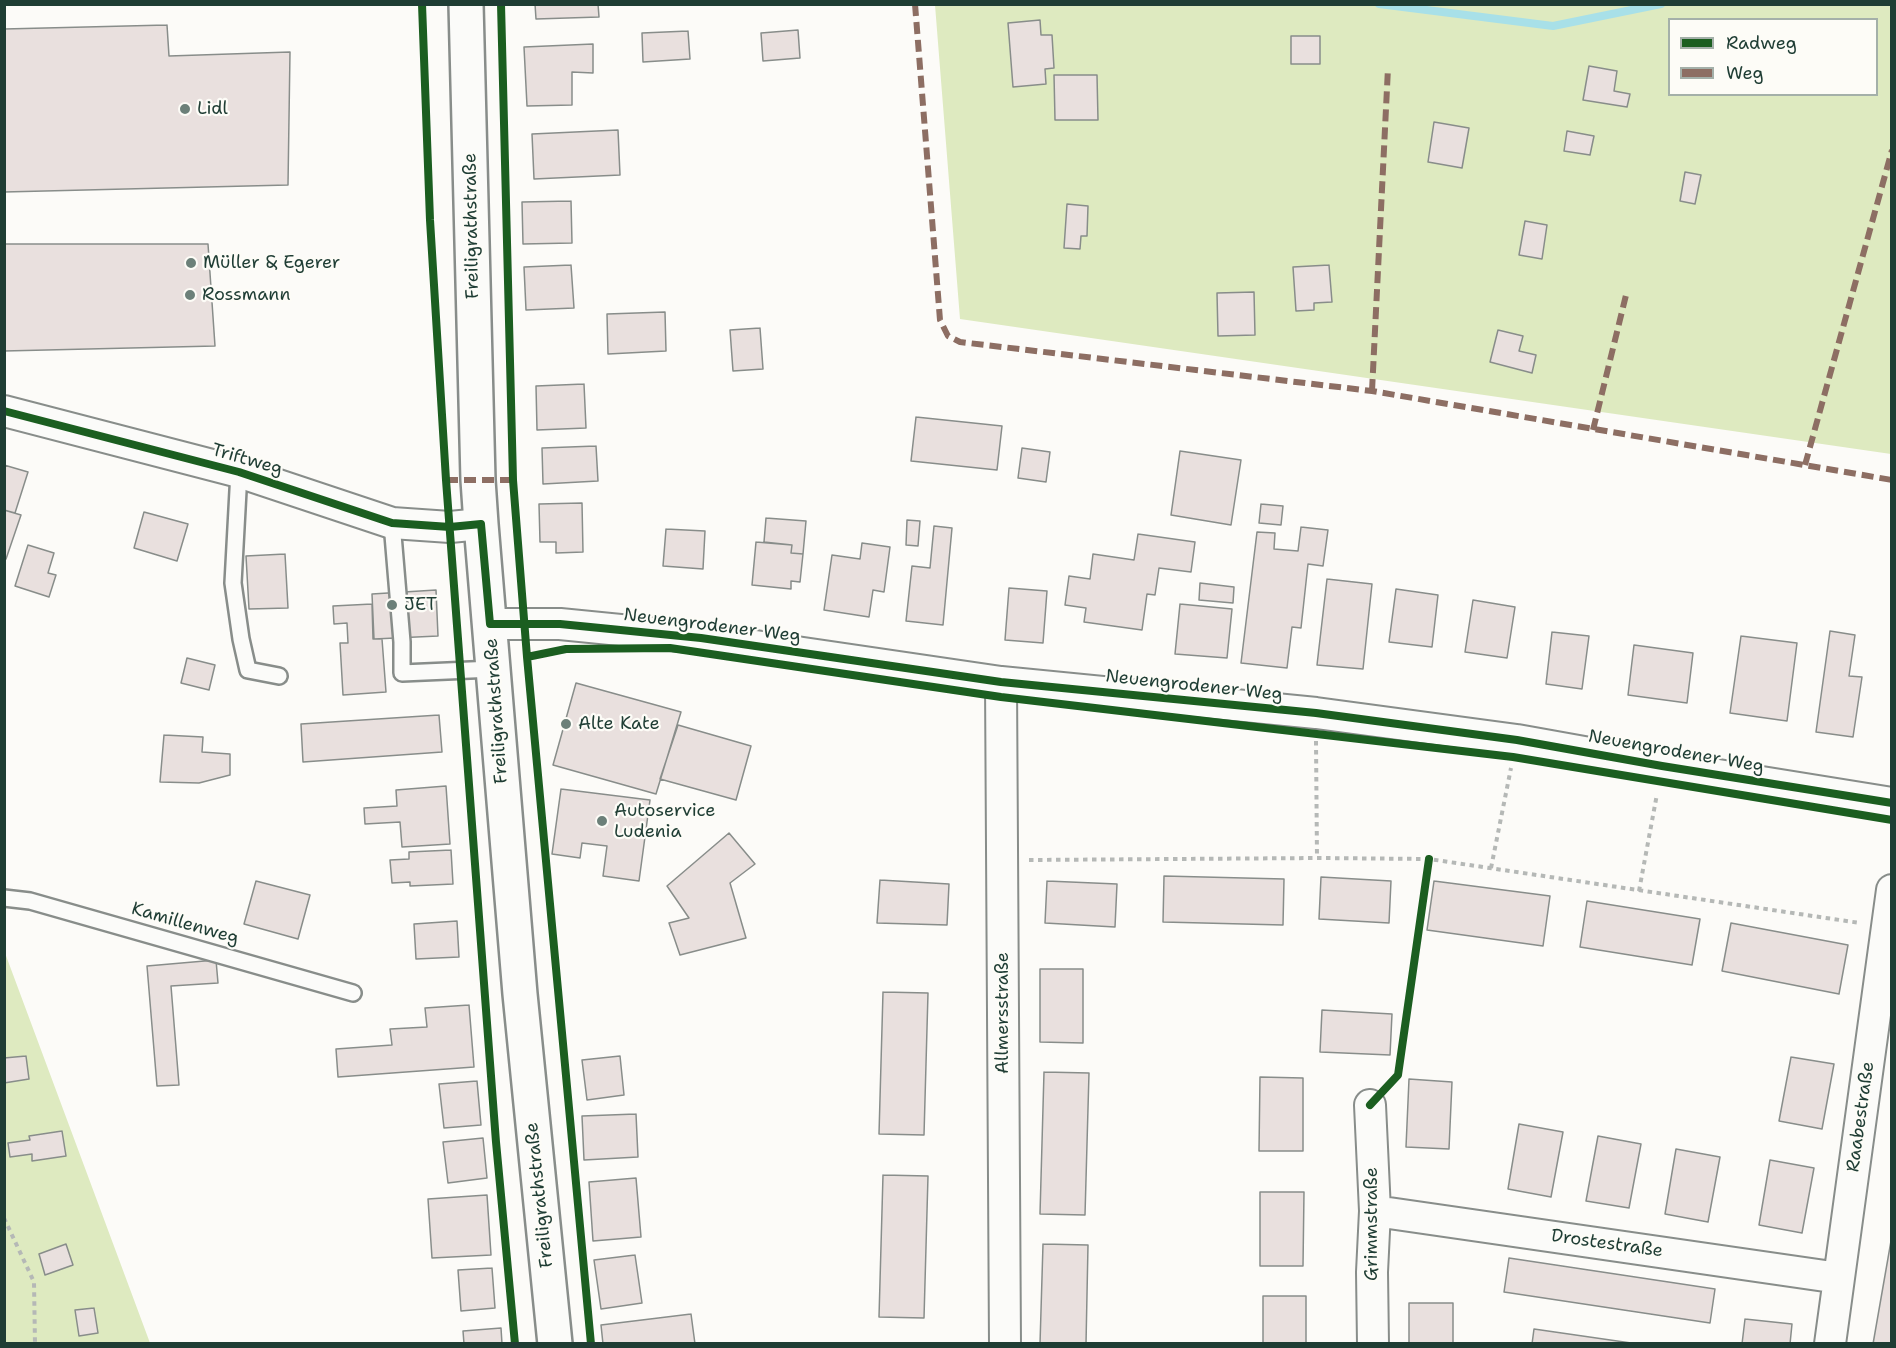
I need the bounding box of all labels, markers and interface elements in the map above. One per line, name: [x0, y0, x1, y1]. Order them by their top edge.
legend: [1668, 18, 1878, 96]
text: Radweg: [1726, 31, 1797, 55]
text: Weg: [1726, 61, 1764, 85]
place label: Lidl: [197, 98, 228, 120]
marker: Lidl: [178, 102, 192, 116]
street label: Freiligrathstraße: [460, 153, 484, 299]
place label: Müller & Egerer: [203, 252, 340, 274]
marker: Müller & Egerer: [184, 256, 198, 270]
place label: Rossmann: [202, 284, 290, 306]
marker: Rossmann: [183, 288, 197, 302]
street label: Triftweg: [209, 440, 285, 480]
place label: JET: [404, 594, 437, 616]
marker: JET: [385, 598, 399, 612]
street label: Neuengrodener Weg: [622, 604, 802, 648]
street label: Freiligrathstraße: [481, 637, 513, 785]
street label: Neuengrodener Weg: [1104, 666, 1284, 706]
place label: Alte Kate: [578, 713, 660, 735]
marker: Alte Kate: [559, 717, 573, 731]
street label: Neuengrodener Weg: [1586, 726, 1766, 778]
place label: Autoservice Ludenia: [614, 800, 716, 842]
marker: Autoservice Ludenia: [595, 814, 609, 828]
street label: Kamillenweg: [129, 898, 241, 950]
street label: Allmersstraße: [992, 952, 1014, 1074]
street label: Raabestraße: [1843, 1060, 1879, 1174]
street label: Freiligrathstraße: [522, 1121, 558, 1269]
street label: Grimmstraße: [1361, 1167, 1383, 1281]
street label: Drostestraße: [1550, 1225, 1664, 1263]

